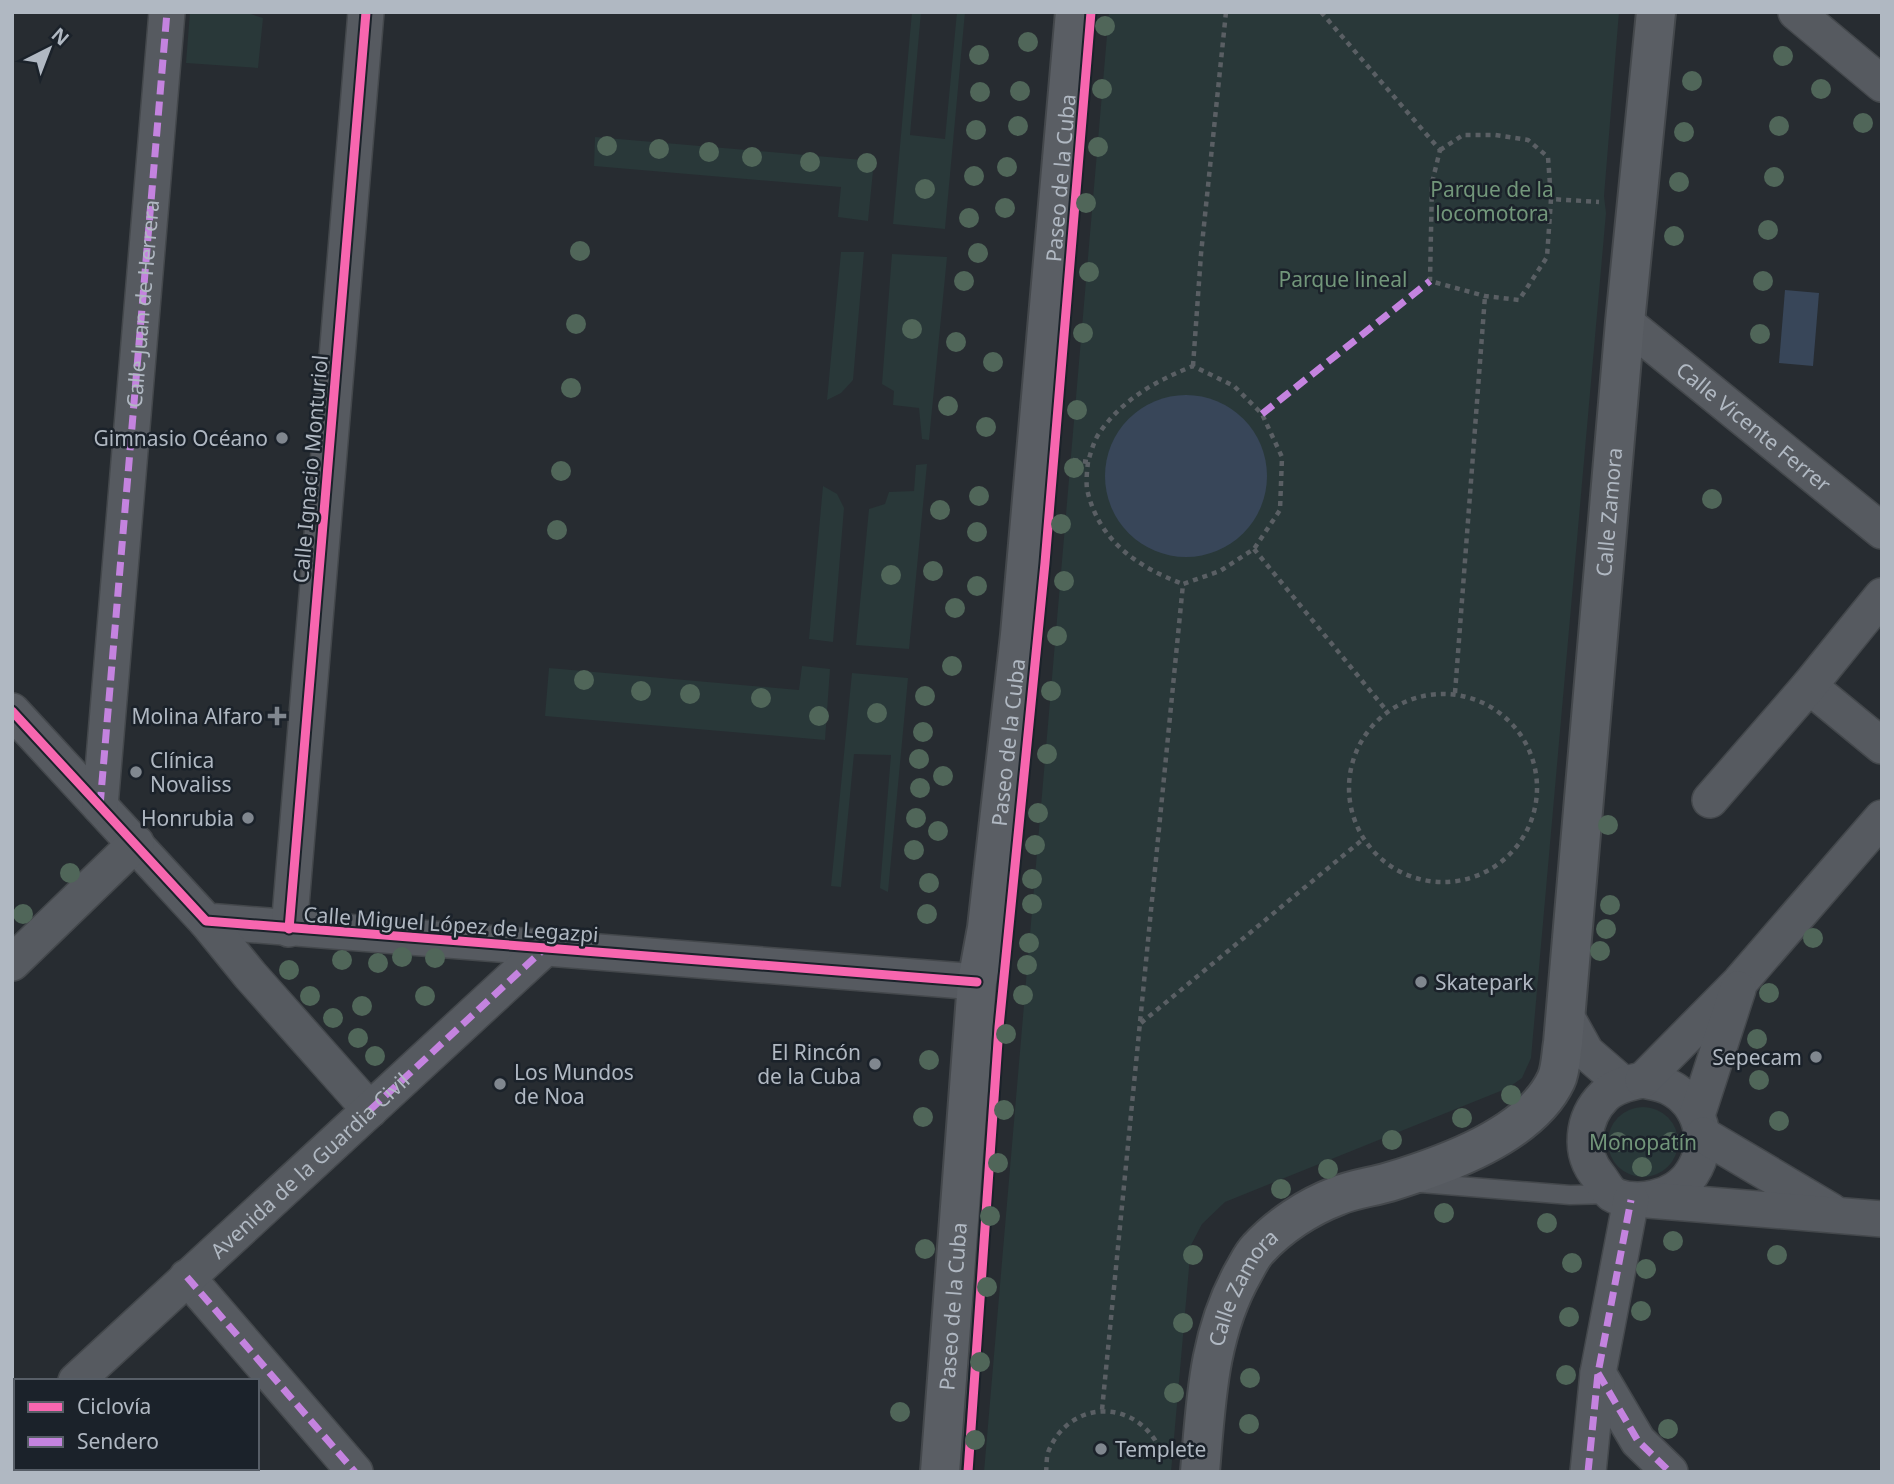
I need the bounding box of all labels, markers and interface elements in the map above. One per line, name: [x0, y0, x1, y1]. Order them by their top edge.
north arrow: [14, 14, 84, 84]
text: N: [46, 22, 75, 51]
street label: Paseo de la Cuba: [1039, 93, 1082, 263]
park label: Parque de la locomotora: [1430, 175, 1554, 227]
street label: Calle Juan de Herrera: [120, 199, 165, 409]
park label: Parque lineal: [1279, 265, 1407, 293]
street label: Calle Ignacio Monturiol: [286, 354, 334, 584]
street label: Calle Vicente Ferrer: [1671, 355, 1837, 498]
place label: Gimnasio Océano: [93, 424, 268, 452]
marker: Gimnasio Océano: [274, 430, 290, 446]
street label: Calle Zamora: [1589, 446, 1628, 578]
street label: Paseo de la Cuba: [985, 657, 1031, 828]
place label: Molina Alfaro: [131, 702, 263, 730]
marker: Molina Alfaro: [269, 708, 285, 724]
place label: Clínica Novaliss: [150, 746, 232, 798]
marker: Clínica Novaliss: [128, 764, 144, 780]
place label: Honrubia: [141, 804, 234, 832]
marker: Honrubia: [240, 810, 256, 826]
street label: Calle Miguel López de Legazpi: [302, 900, 600, 948]
place label: Skatepark: [1435, 968, 1534, 996]
marker: Skatepark: [1413, 974, 1429, 990]
place label: El Rincón de la Cuba: [757, 1038, 861, 1090]
place label: Sepecam: [1712, 1043, 1802, 1071]
marker: Sepecam: [1808, 1049, 1824, 1065]
marker: El Rincón de la Cuba: [867, 1056, 883, 1072]
place label: Los Mundos de Noa: [514, 1058, 634, 1110]
street label: Avenida de la Guardia Civil: [204, 1066, 415, 1264]
marker: Los Mundos de Noa: [492, 1076, 508, 1092]
park label: Monopatín: [1589, 1128, 1697, 1156]
street label: Paseo de la Cuba: [932, 1221, 973, 1392]
street label: Calle Zamora: [1202, 1223, 1284, 1349]
legend: [14, 1379, 259, 1470]
text: Ciclovía: [77, 1392, 151, 1420]
text: Sendero: [77, 1427, 159, 1455]
place label: Templete: [1115, 1435, 1206, 1463]
marker: Templete: [1093, 1441, 1109, 1457]

